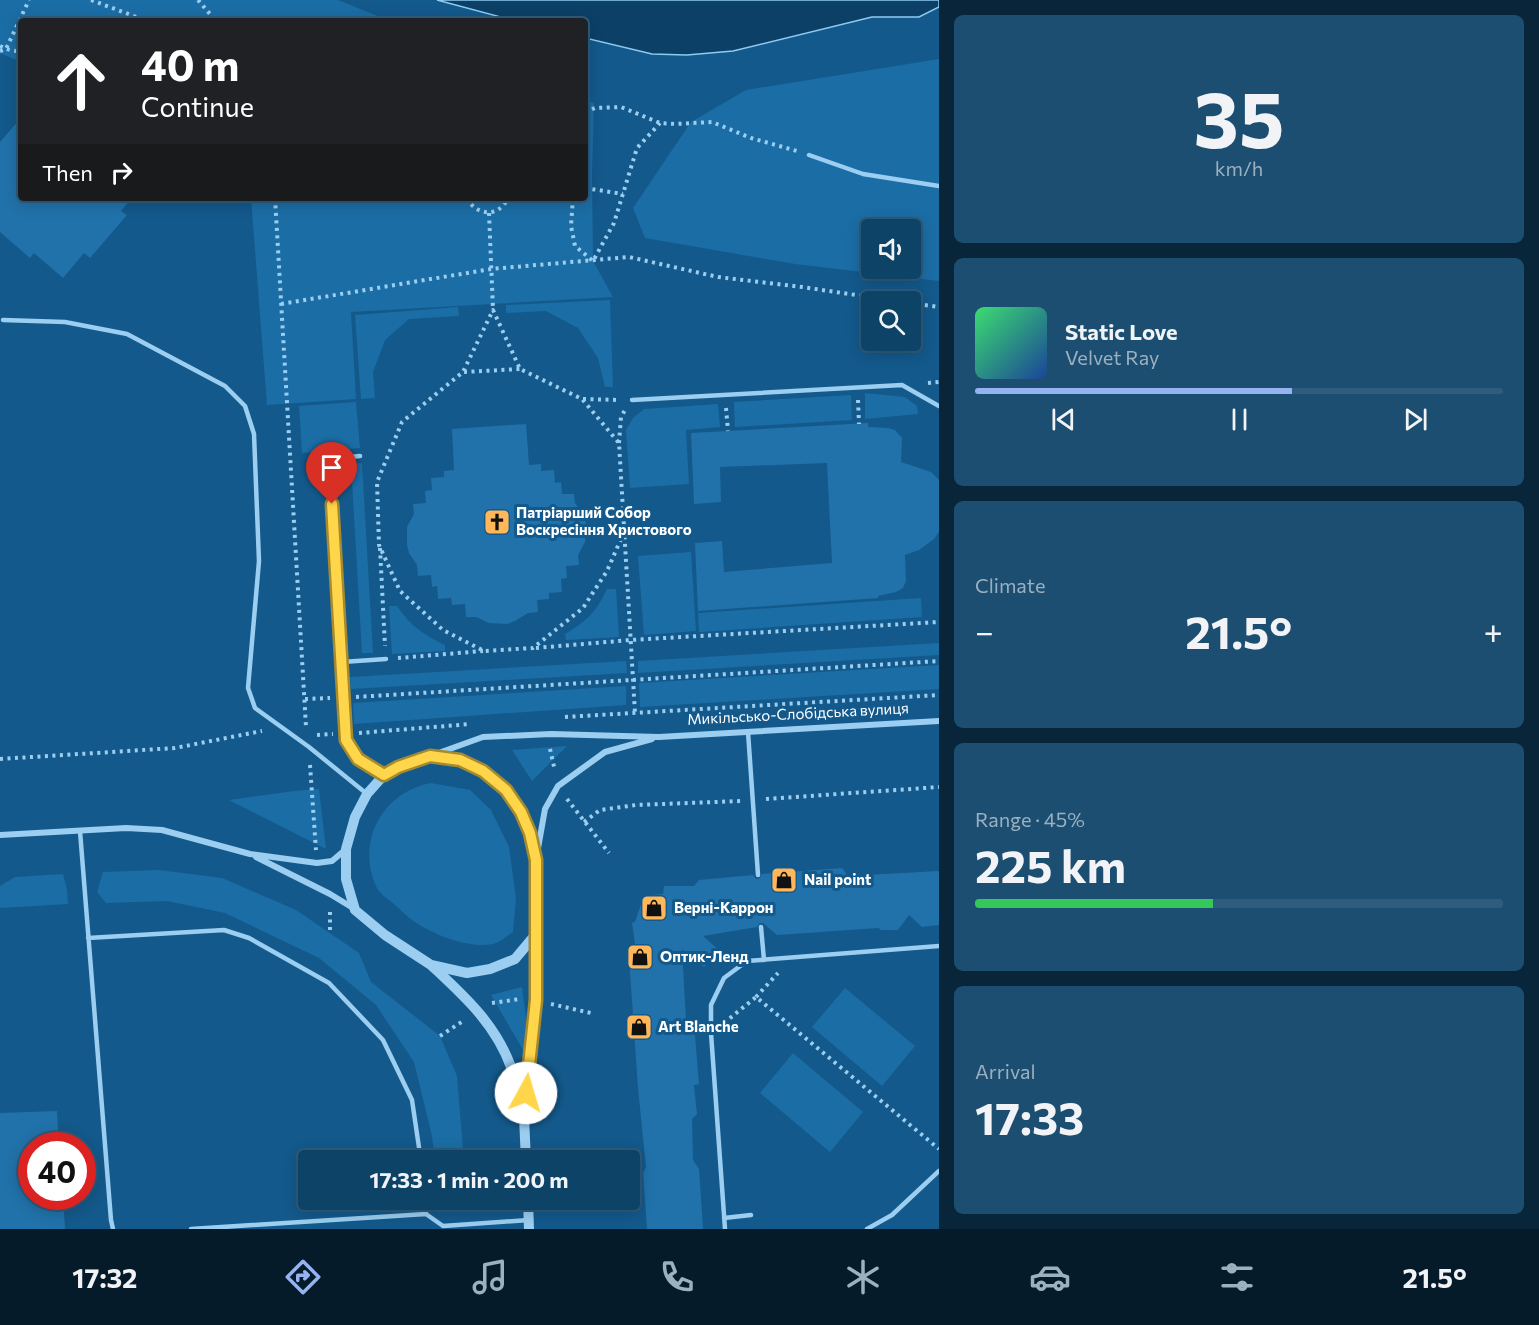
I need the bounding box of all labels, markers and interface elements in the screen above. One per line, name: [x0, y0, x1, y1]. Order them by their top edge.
text: 40 m: [141, 38, 239, 90]
icon: ahead: [42, 42, 120, 120]
text: 35: [1194, 69, 1284, 164]
text: Continue: [141, 90, 254, 123]
icon: right: [105, 156, 138, 189]
text: km/h: [1215, 156, 1263, 180]
text: Then: [42, 159, 93, 186]
map controls: [861, 219, 921, 351]
button: sound: [861, 219, 921, 279]
button: search: [861, 291, 921, 351]
text: Static Love: [1065, 318, 1178, 345]
text: Velvet Ray: [1065, 345, 1159, 369]
icon: previous: [1047, 403, 1080, 436]
icon: pause: [1223, 403, 1256, 436]
icon: next: [1399, 403, 1432, 436]
pin: [306, 442, 357, 504]
icon: arrive: [315, 451, 348, 484]
place label: Патріарший Собор Воскресіння Христового: [516, 503, 692, 538]
church icon: Патріарший Собор Воскресіння Христового: [482, 507, 512, 537]
text: Climate: [975, 573, 1045, 597]
text: 21.5°: [1185, 603, 1292, 658]
text: −: [975, 610, 994, 651]
text: +: [1484, 610, 1503, 651]
street label: Микільсько-Слобідська вулиця: [687, 698, 909, 728]
text: Range · 45%: [975, 807, 1085, 831]
text: 225 km: [975, 837, 1126, 892]
shop icon: Nail point: [769, 865, 799, 895]
place label: Nail point: [804, 870, 871, 888]
shop icon: Верні-Каррон: [639, 893, 669, 923]
place label: Верні-Каррон: [674, 898, 774, 916]
shop icon: Оптик-Ленд: [625, 942, 655, 972]
place label: Оптик-Ленд: [660, 947, 749, 965]
shop icon: Art Blanche: [624, 1012, 654, 1042]
place label: Art Blanche: [658, 1017, 739, 1035]
text: Arrival: [975, 1059, 1036, 1083]
position arrow: [494, 1061, 558, 1125]
text: 17:33: [975, 1089, 1084, 1144]
speed limit sign: 40: [18, 1132, 96, 1210]
text: 17:33 · 1 min · 200 m: [369, 1166, 569, 1193]
icon: directions: [282, 1256, 324, 1298]
icon: music: [469, 1256, 511, 1298]
icon: phone: [656, 1256, 698, 1298]
icon: climate: [842, 1256, 884, 1298]
icon: car: [1029, 1256, 1071, 1298]
icon: filters: [1216, 1256, 1258, 1298]
text: 17:32: [72, 1261, 137, 1294]
text: 21.5°: [1403, 1261, 1467, 1294]

